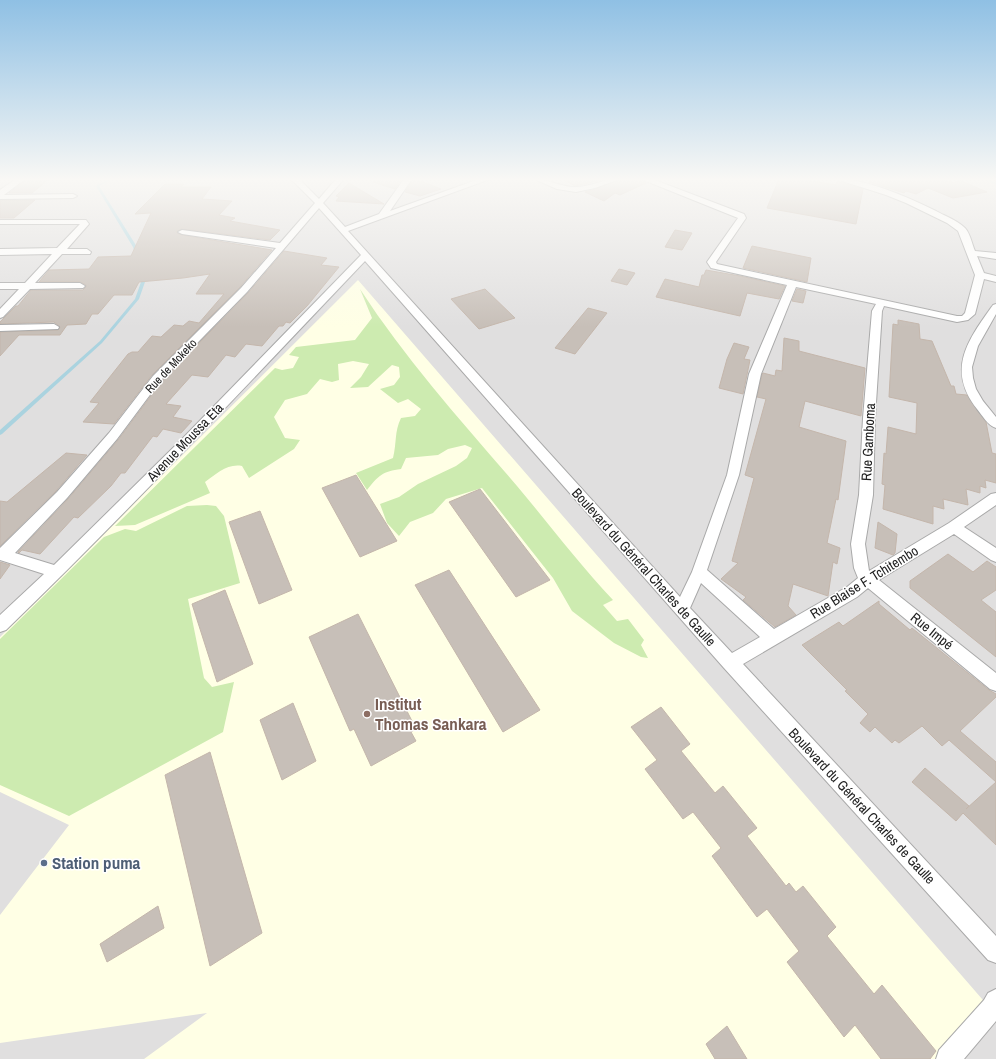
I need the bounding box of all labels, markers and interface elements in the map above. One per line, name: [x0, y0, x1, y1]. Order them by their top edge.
street label: Rue de Mokeko: [142, 335, 200, 397]
street label: Avenue Moussa Eta: [142, 398, 228, 486]
street label: Rue Gamboma: [857, 402, 879, 481]
street label: Boulevard du Général Charles de Gaulle: [568, 484, 720, 650]
street label: Rue Blaise F. Tchitembo: [807, 541, 921, 623]
street label: Rue Impé: [907, 608, 957, 654]
place label: Institut Thomas Sankara: [375, 692, 487, 735]
marker: Institut Thomas Sankara: [362, 709, 372, 719]
street label: Boulevard du Général Charles de Gaulle: [785, 724, 939, 888]
place label: Station puma: [52, 851, 141, 874]
marker: Station puma: [39, 858, 49, 868]

